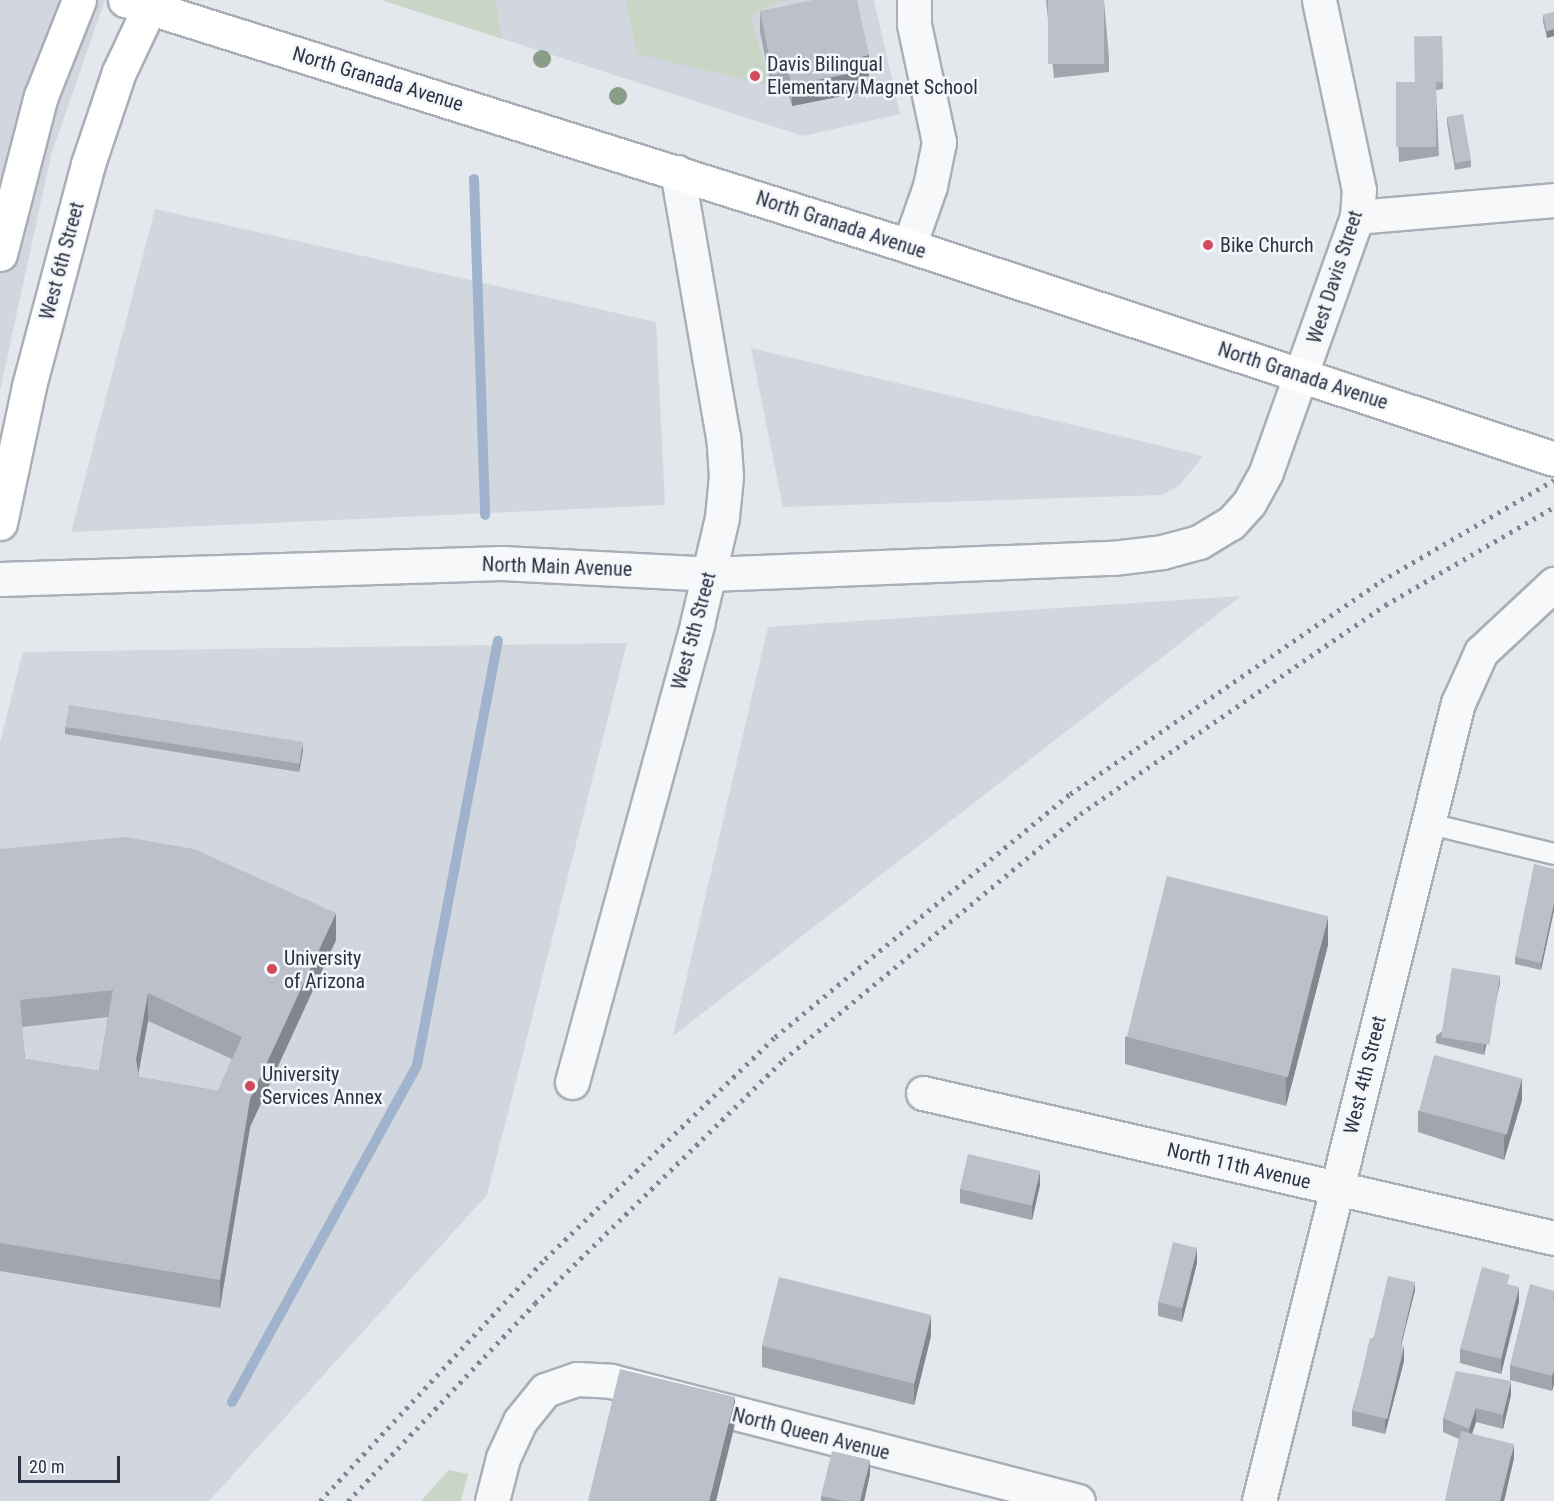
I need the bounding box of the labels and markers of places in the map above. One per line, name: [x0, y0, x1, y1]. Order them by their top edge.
place label: Davis Bilingual Elementary Magnet School: [767, 52, 978, 99]
marker: Davis Bilingual Elementary Magnet School: [748, 69, 762, 83]
place label: Bike Church: [1220, 233, 1314, 257]
marker: Bike Church: [1201, 238, 1215, 252]
place label: University of Arizona: [284, 946, 365, 993]
marker: University of Arizona: [265, 962, 279, 976]
place label: University Services Annex: [262, 1062, 383, 1109]
marker: University Services Annex: [243, 1079, 257, 1093]

